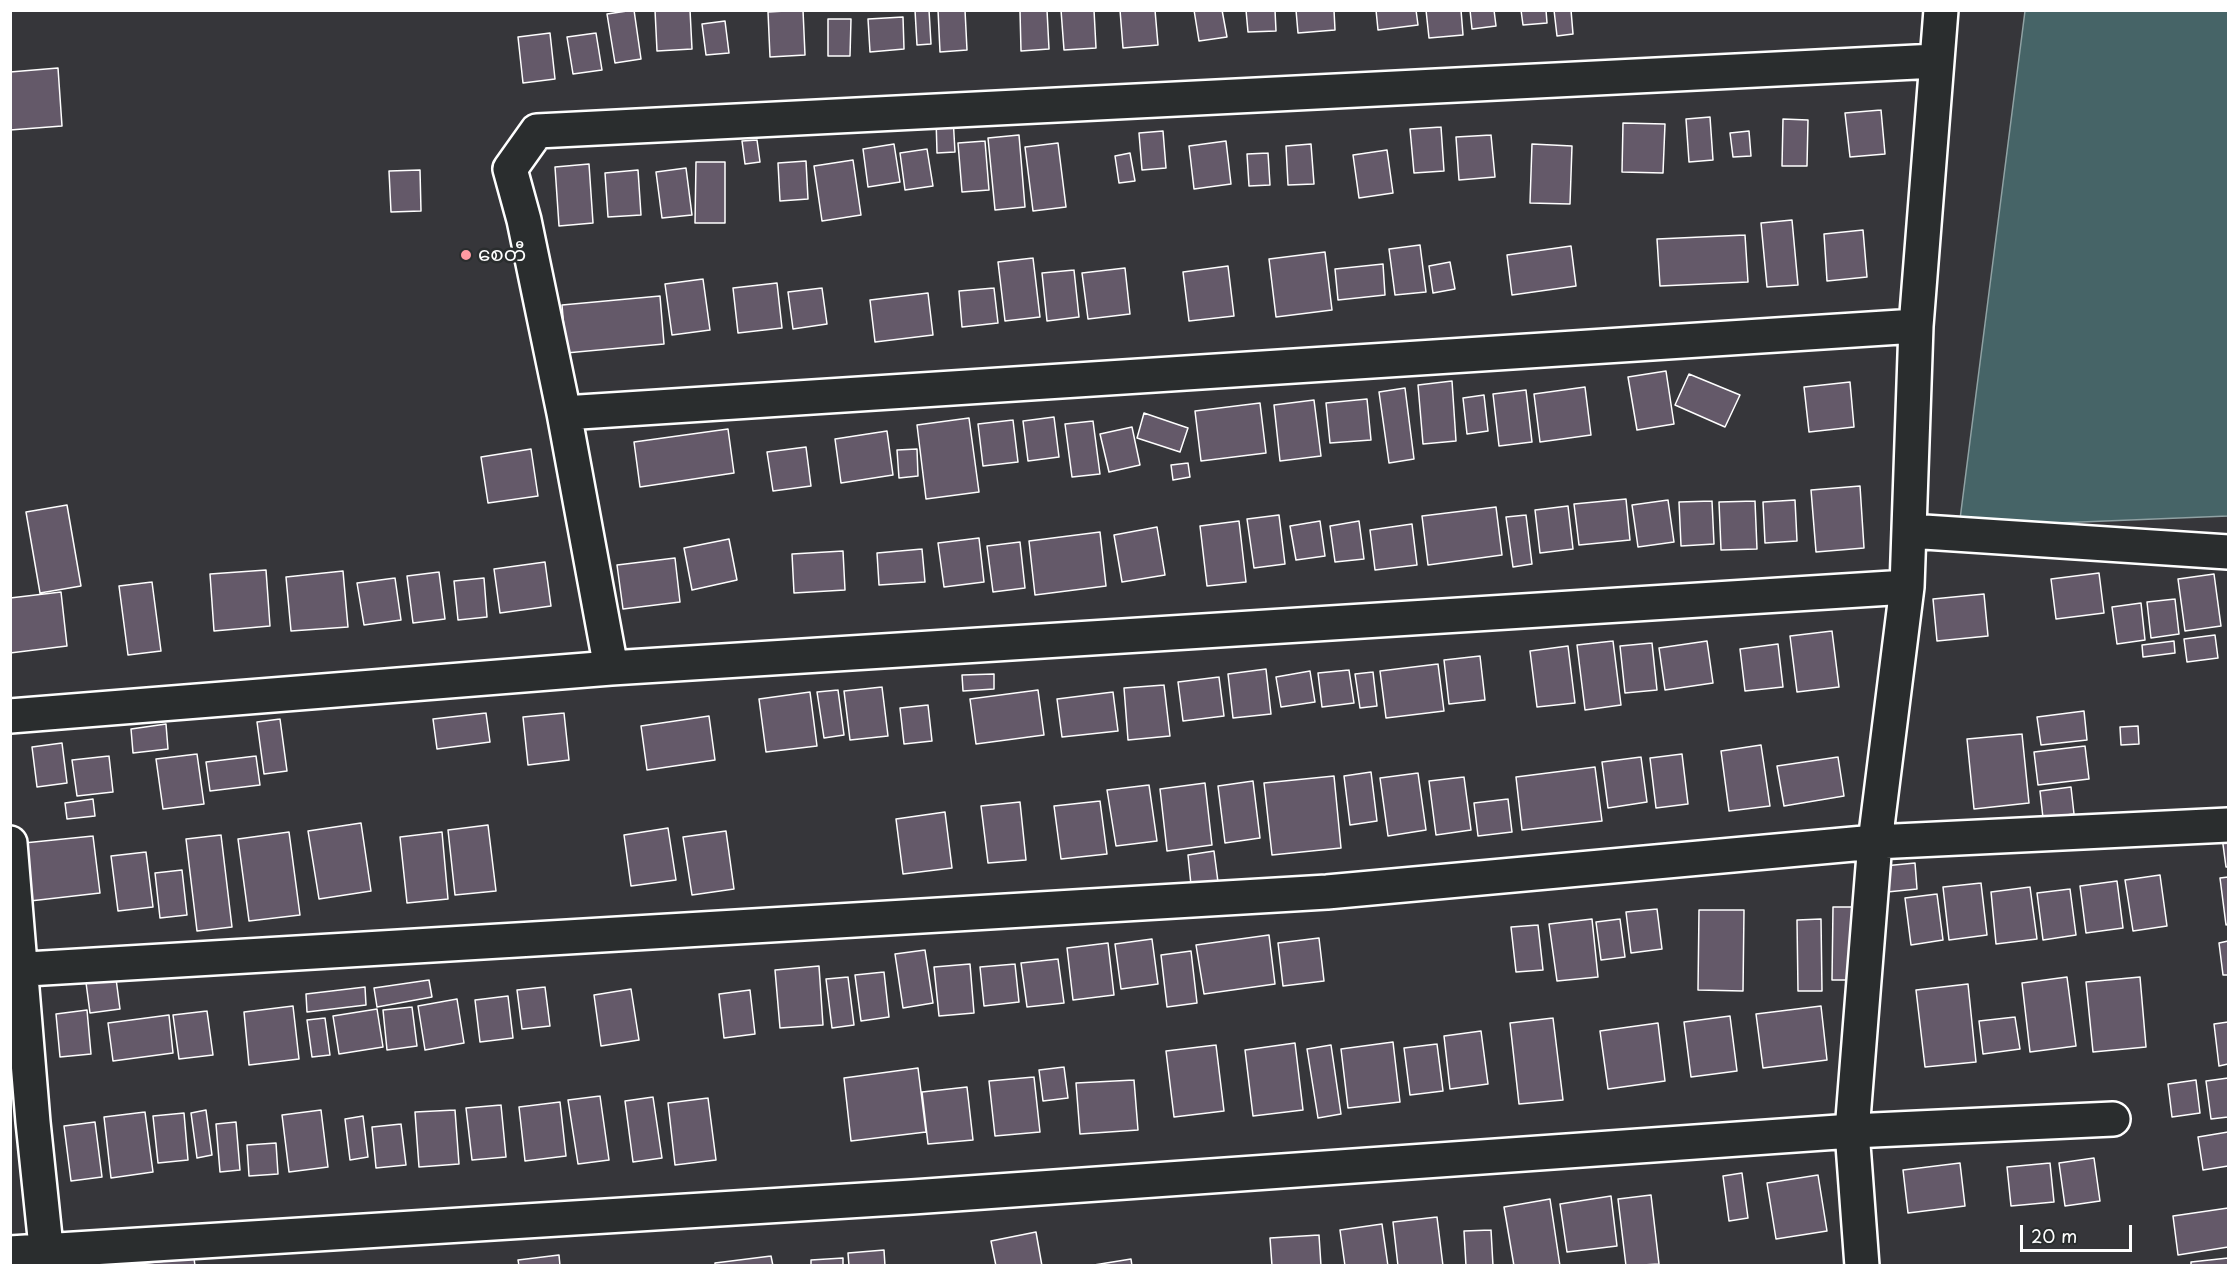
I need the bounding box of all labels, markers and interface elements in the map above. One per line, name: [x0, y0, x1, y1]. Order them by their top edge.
place label: စေတီ: [478, 243, 526, 267]
marker: စေတီ: [459, 248, 473, 262]
scale bar: [2023, 1213, 2136, 1251]
text: 20 m: [2031, 1222, 2077, 1249]

